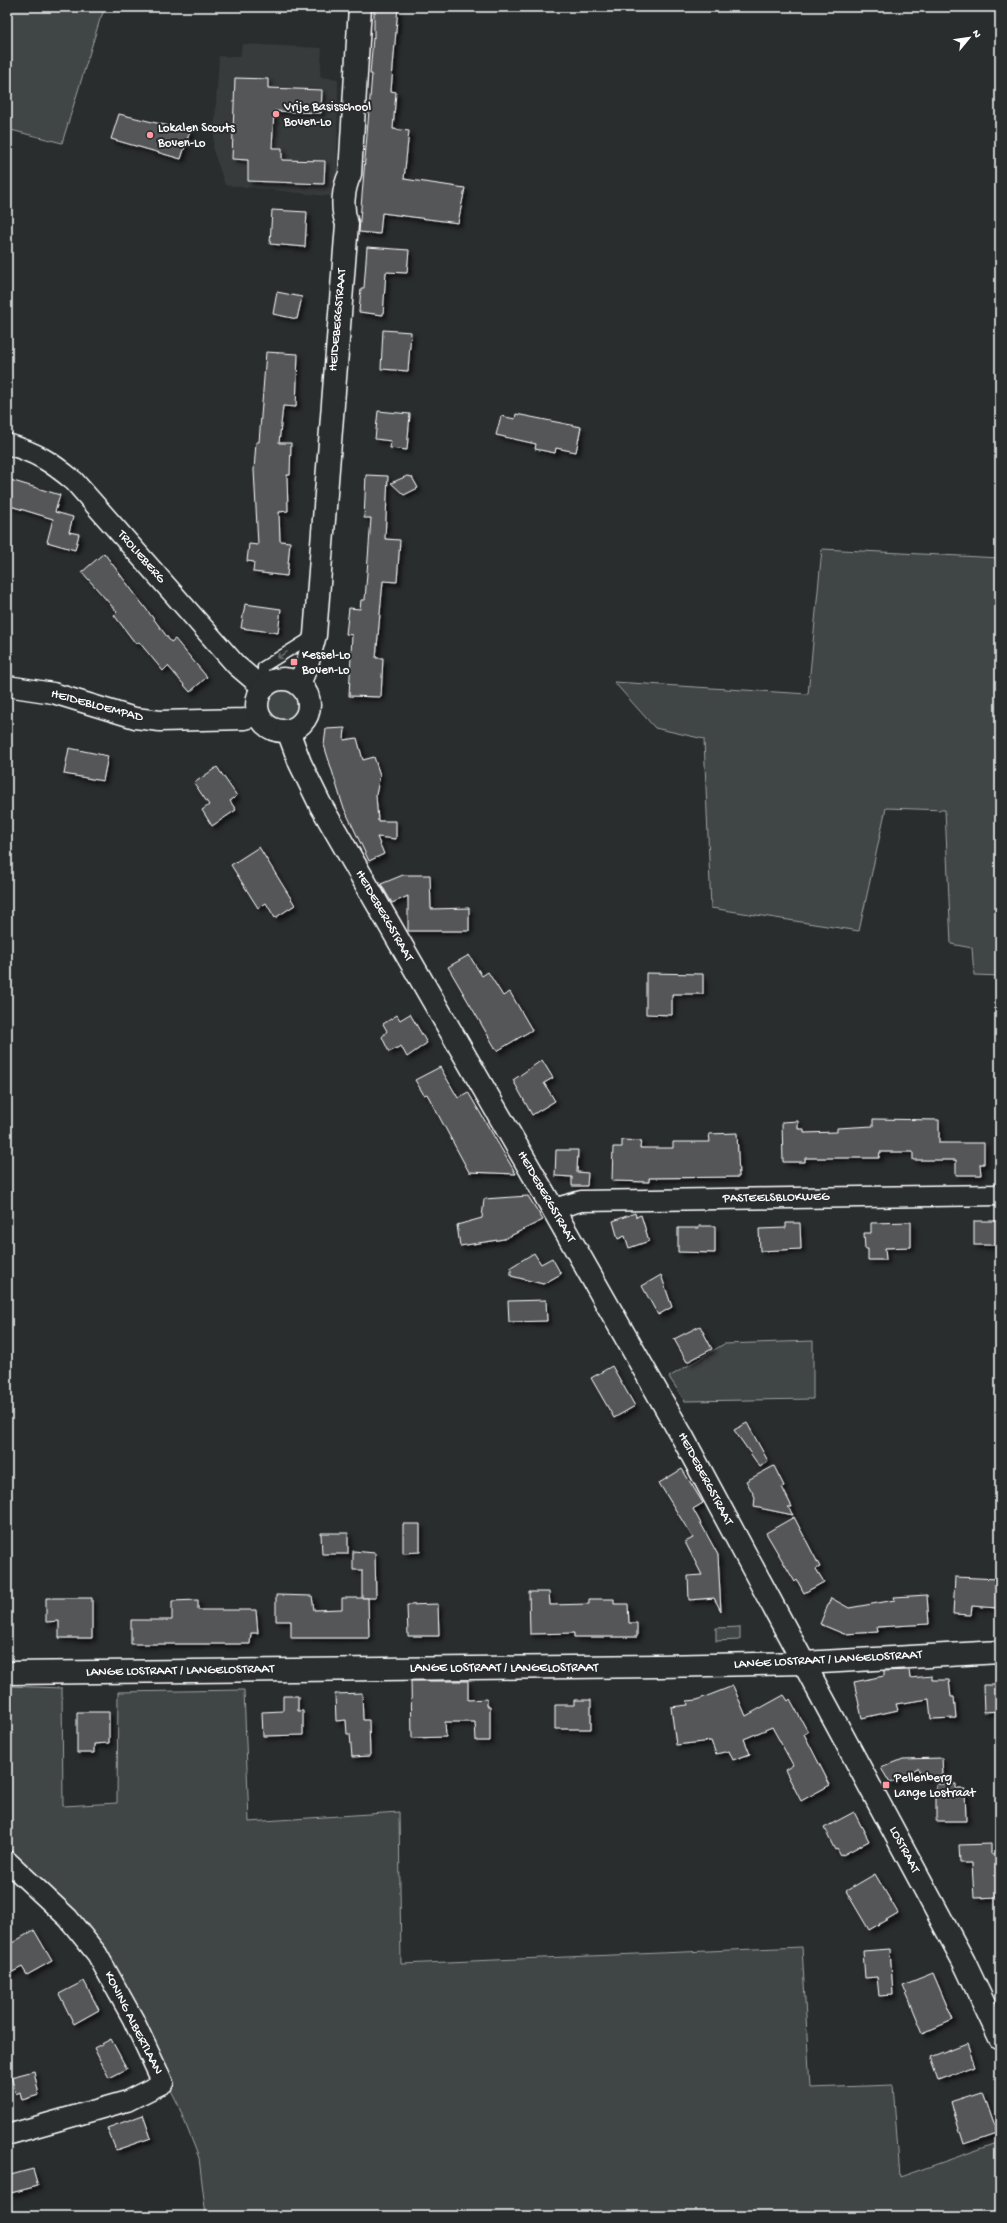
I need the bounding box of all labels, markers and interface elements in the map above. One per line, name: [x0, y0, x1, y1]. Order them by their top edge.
north arrow: [949, 18, 989, 58]
text: N: [969, 28, 983, 40]
place label: Vrije Basisschool Boven-Lo: [283, 100, 371, 130]
marker: Vrije Basisschool Boven-Lo: [271, 109, 281, 119]
place label: Lokalen Scouts Boven-Lo: [157, 121, 236, 151]
marker: Lokalen Scouts Boven-Lo: [145, 130, 155, 140]
street label: HEIDEBERGSTRAAT: [326, 267, 350, 372]
street label: TROLIEBERG: [113, 527, 169, 587]
place label: Kessel-Lo Boven-Lo: [301, 648, 351, 678]
one-way arrow: [277, 651, 288, 659]
marker: Kessel-Lo Boven-Lo: [289, 657, 299, 667]
street label: HEIDEBLOEMPAD: [49, 686, 145, 726]
street label: HEIDEBERGSTRAAT: [352, 868, 417, 965]
street label: HEIDEBERGSTRAAT: [514, 1149, 579, 1246]
street label: PASTEELSBLOKWEG: [722, 1190, 830, 1206]
street label: HEIDEBERGSTRAAT: [674, 1430, 736, 1529]
street label: LANGE LOSTRAAT / LANGELOSTRAAT: [734, 1648, 923, 1672]
street label: LANGE LOSTRAAT / LANGELOSTRAAT: [410, 1661, 599, 1676]
street label: LANGE LOSTRAAT / LANGELOSTRAAT: [86, 1662, 275, 1680]
place label: Pellenberg Lange Lostraat: [893, 1771, 977, 1801]
marker: Pellenberg Lange Lostraat: [881, 1780, 891, 1790]
street label: LOSTRAAT: [885, 1824, 923, 1877]
street label: KONING ALBERTLAAN: [100, 1969, 166, 2077]

